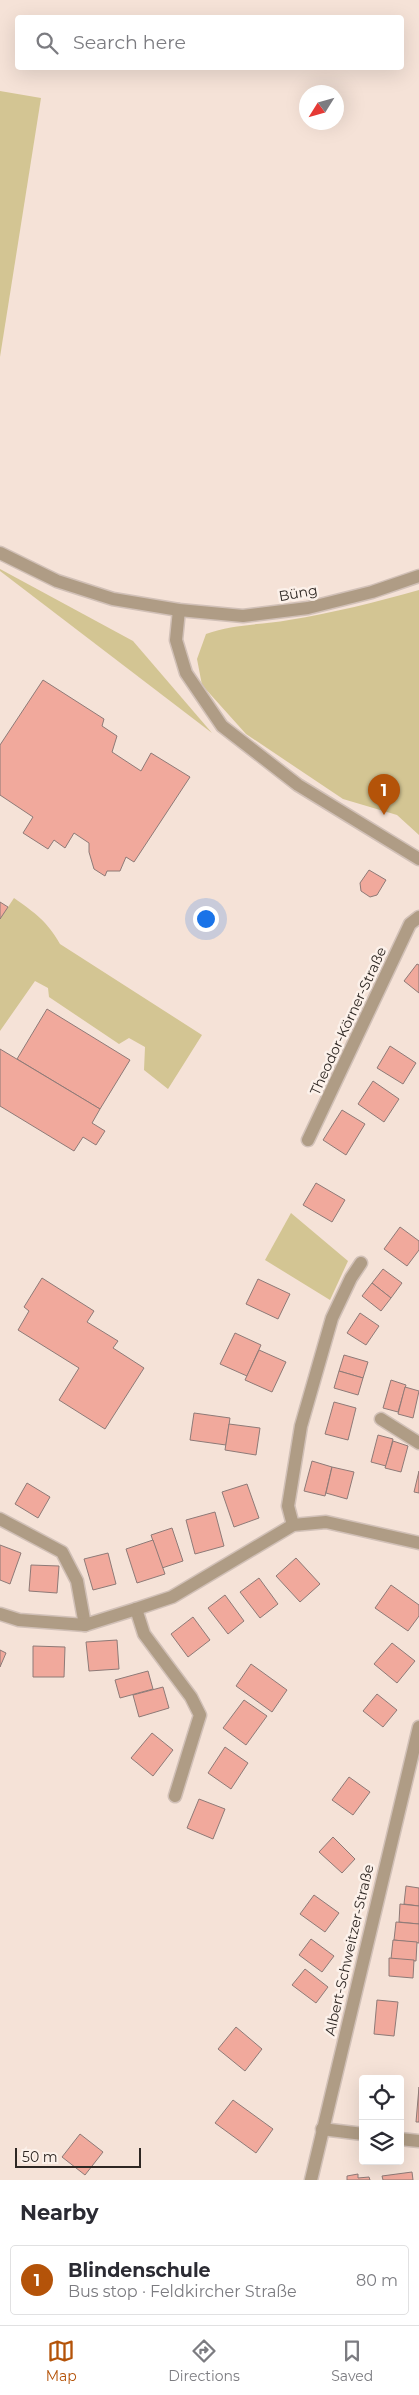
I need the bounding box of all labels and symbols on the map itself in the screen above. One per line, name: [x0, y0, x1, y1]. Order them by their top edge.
north arrow: [299, 85, 344, 130]
street label: Büng: [277, 581, 319, 605]
pin: 1: [368, 774, 400, 815]
your location: [193, 906, 219, 932]
street label: Theodor-Körner-Straße: [306, 944, 390, 1098]
street label: Albert-Schweitzer-Straße: [321, 1863, 377, 2037]
scale bar: [15, 2145, 141, 2168]

